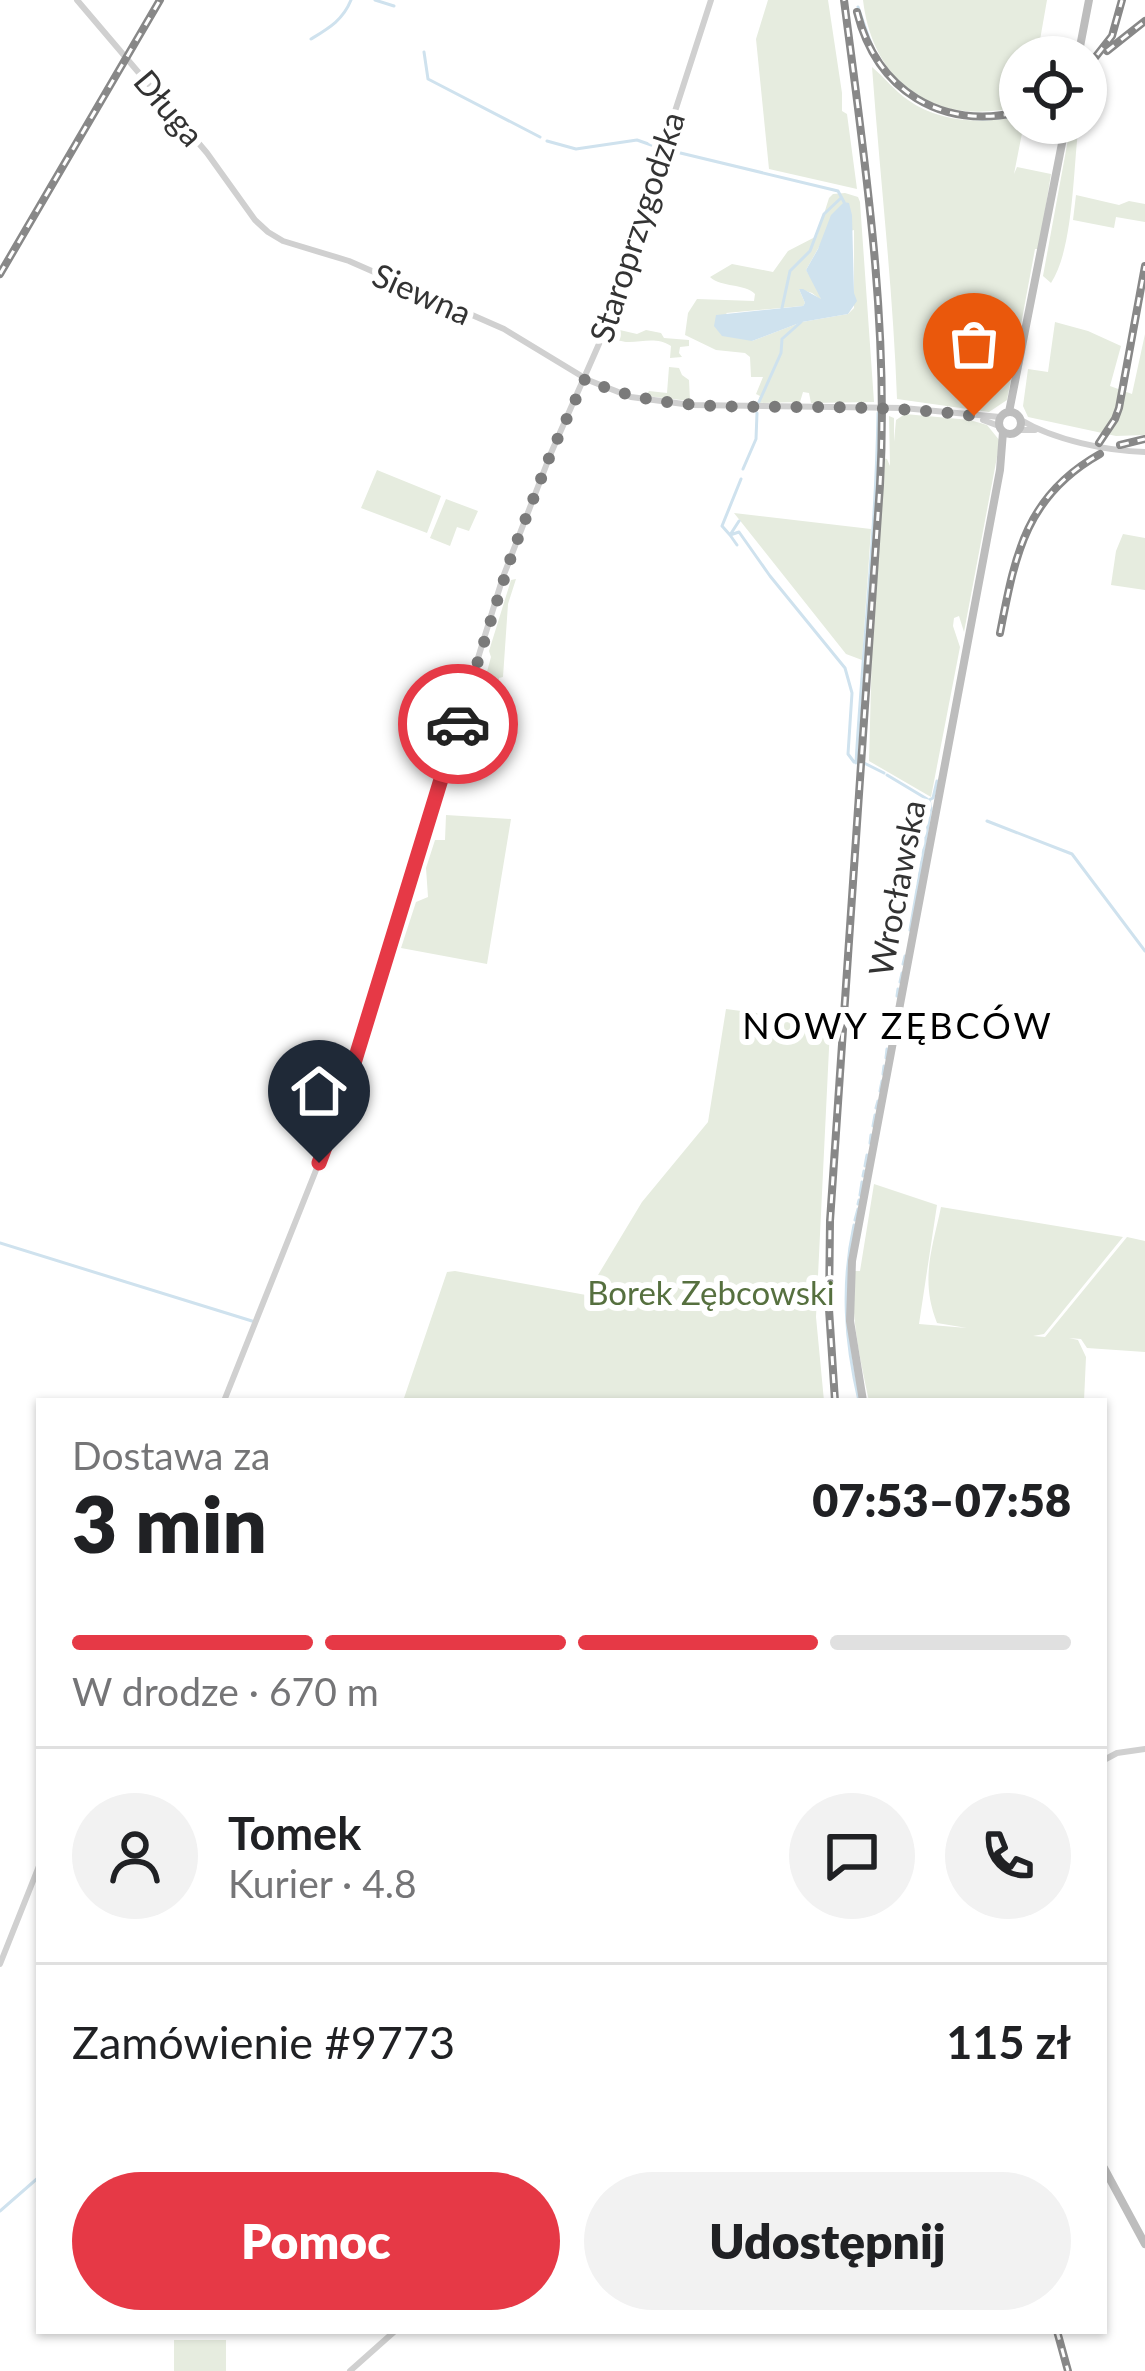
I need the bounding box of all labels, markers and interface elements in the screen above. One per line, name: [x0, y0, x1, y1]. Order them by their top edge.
map controls: [999, 36, 1107, 144]
button: locate: [999, 36, 1107, 144]
street label: Długa: [127, 61, 213, 154]
street label: Staroprzygodzka: [580, 107, 692, 347]
street label: Siewna: [367, 254, 478, 332]
pin: [923, 293, 1025, 416]
icon: bag: [941, 311, 1007, 377]
courier: [398, 664, 518, 784]
icon: car: [425, 691, 491, 757]
street label: Wrocławska: [859, 796, 933, 979]
district label: NOWY ZĘBCÓW: [742, 1003, 1054, 1047]
pin: [268, 1040, 370, 1163]
icon: home: [286, 1058, 352, 1124]
park label: Borek Zębcowski: [587, 1272, 835, 1312]
text: Dostawa za: [72, 1432, 270, 1478]
text: 07:53–07:58: [812, 1473, 1071, 1527]
text: 3 min: [72, 1476, 267, 1570]
text: W drodze · 670 m: [72, 1668, 379, 1714]
button: person: [72, 1793, 198, 1919]
button: chat: [789, 1793, 915, 1919]
button: phone: [945, 1793, 1071, 1919]
text: Tomek: [228, 1806, 361, 1860]
text: Kurier · 4.8: [228, 1860, 417, 1906]
text: Zamówienie #9773: [72, 2015, 455, 2069]
text: 115 zł: [946, 2015, 1071, 2069]
button: Pomoc: [72, 2172, 560, 2310]
button: Udostępnij: [584, 2172, 1071, 2310]

